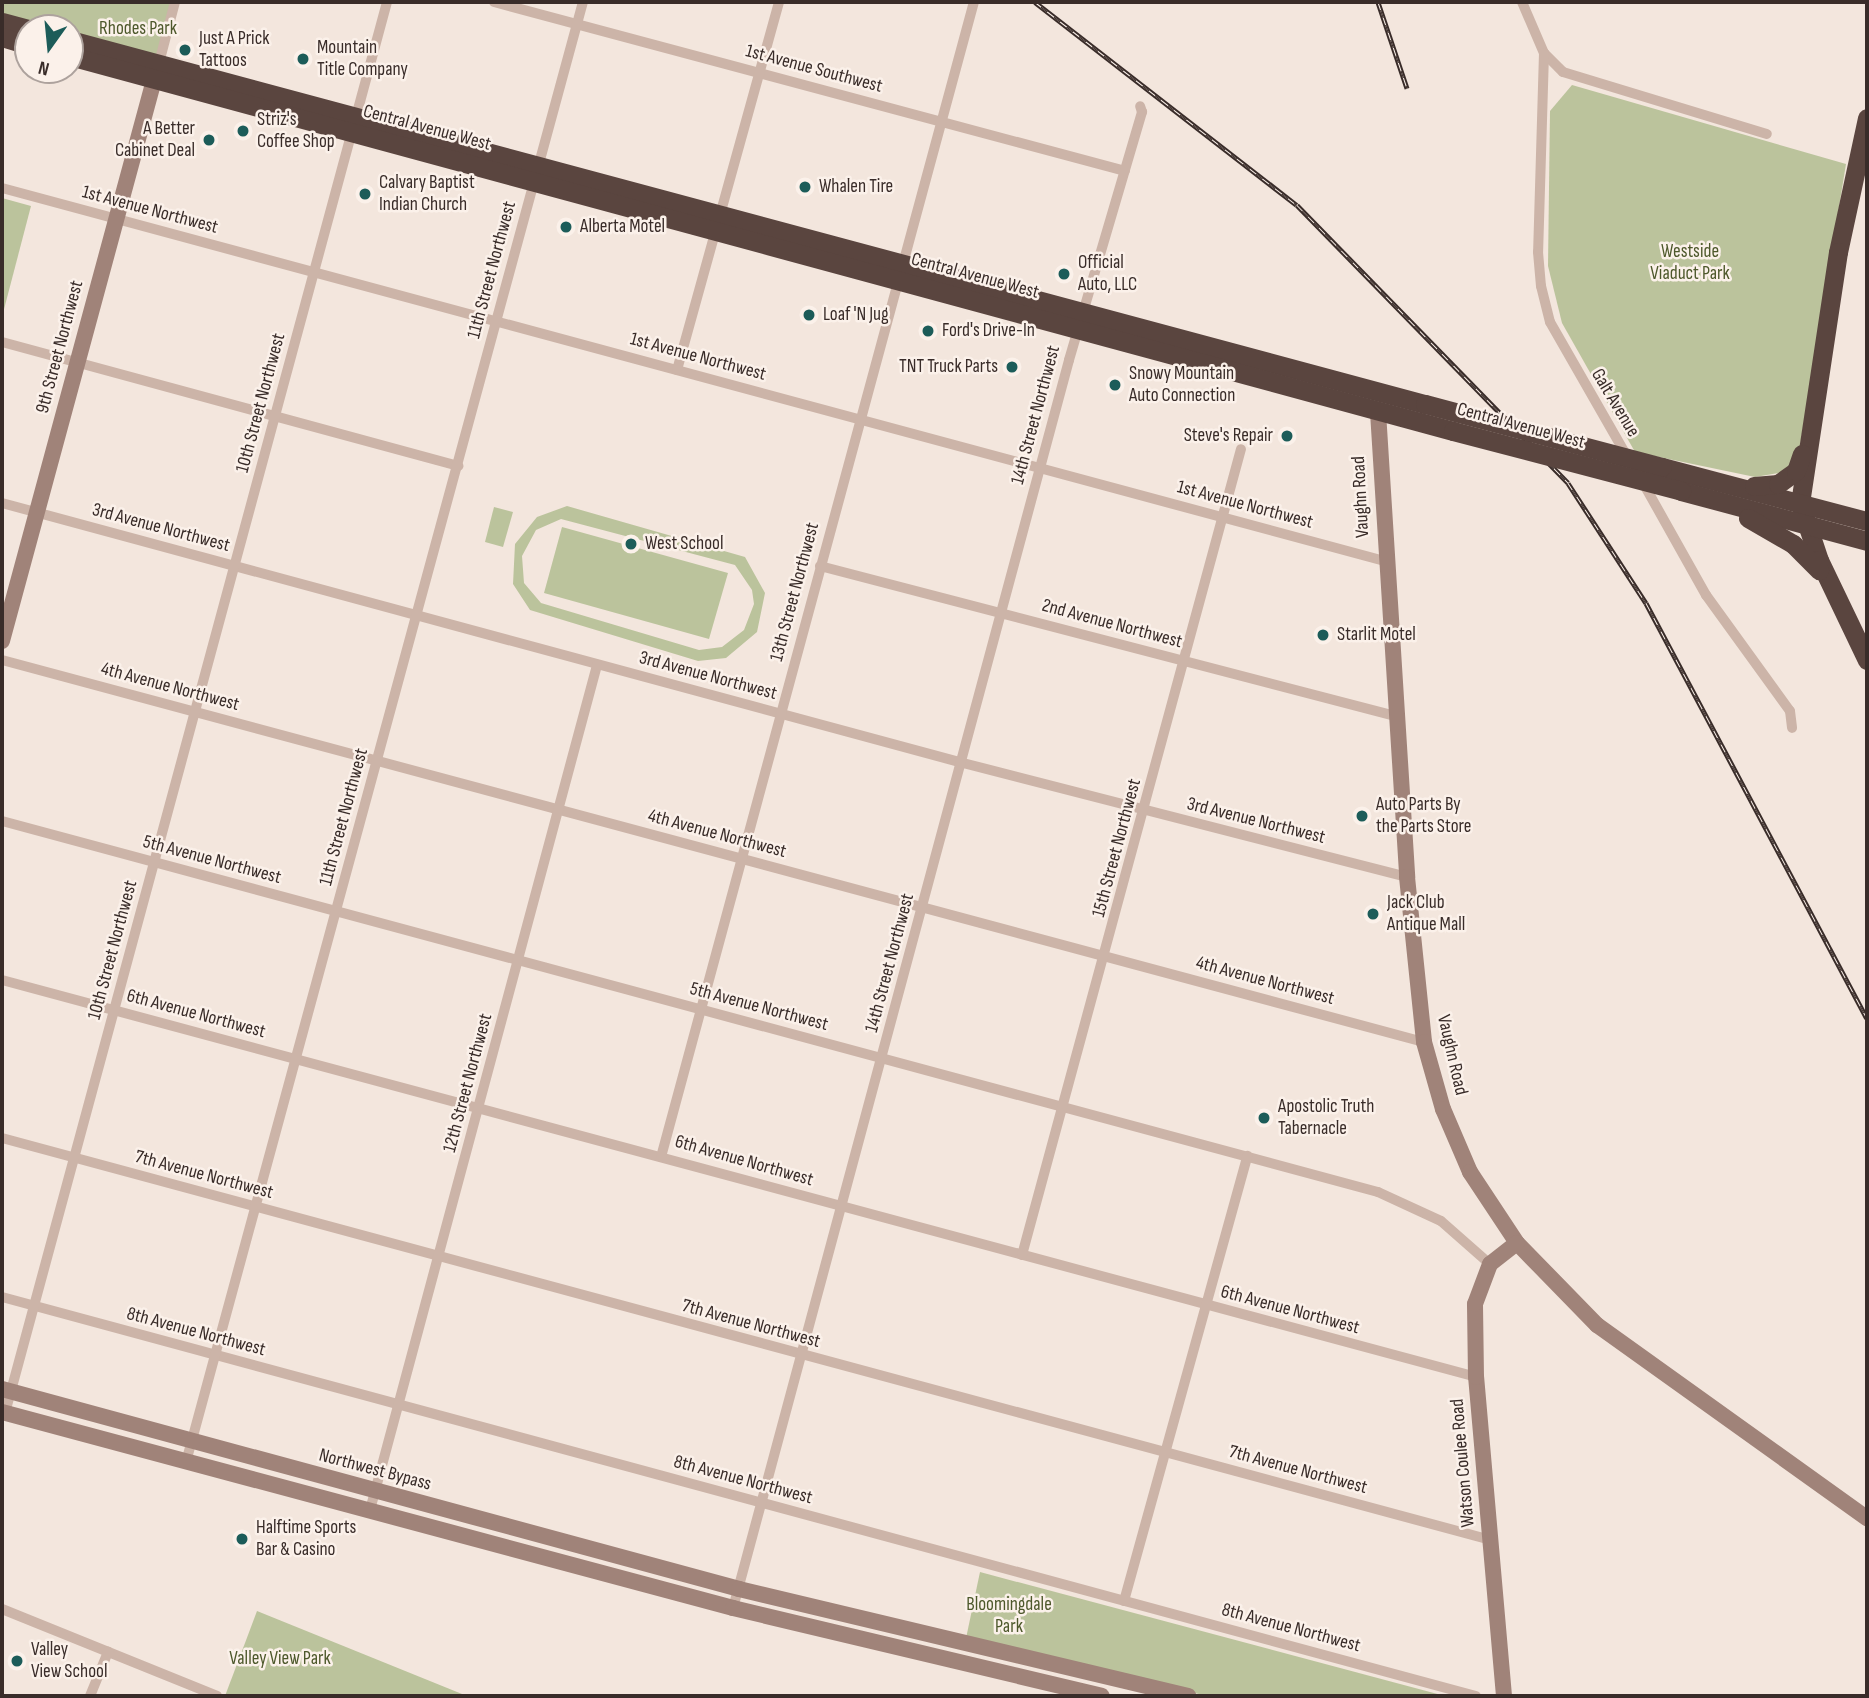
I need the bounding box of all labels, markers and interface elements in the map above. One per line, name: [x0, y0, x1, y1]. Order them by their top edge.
north arrow: [14, 14, 84, 84]
park label: Rhodes Park: [99, 18, 177, 40]
place label: Just A Prick Tattoos: [199, 28, 269, 72]
place label: Mountain Title Company: [317, 37, 408, 81]
street label: 1st Avenue Southwest: [743, 40, 885, 98]
marker: Just A Prick Tattoos: [177, 42, 193, 58]
marker: Mountain Title Company: [295, 51, 311, 67]
text: N: [36, 55, 52, 80]
street label: Central Avenue West: [361, 100, 493, 156]
place label: Striz's Coffee Shop: [257, 109, 335, 153]
place label: A Better Cabinet Deal: [115, 118, 195, 162]
marker: Striz's Coffee Shop: [235, 123, 251, 139]
marker: A Better Cabinet Deal: [201, 132, 217, 148]
place label: Calvary Baptist Indian Church: [379, 172, 475, 216]
place label: Whalen Tire: [819, 176, 893, 198]
marker: Whalen Tire: [797, 179, 813, 195]
street label: 1st Avenue Northwest: [80, 181, 220, 239]
marker: Calvary Baptist Indian Church: [357, 186, 373, 202]
street label: 11th Street Northwest: [463, 199, 521, 341]
place label: Alberta Motel: [580, 216, 665, 238]
marker: Alberta Motel: [558, 219, 574, 235]
park label: Westside Viaduct Park: [1650, 241, 1730, 285]
street label: Central Avenue West: [909, 248, 1041, 304]
place label: Official Auto, LLC: [1078, 252, 1137, 296]
marker: Official Auto, LLC: [1056, 266, 1072, 282]
street label: 9th Street Northwest: [31, 278, 89, 416]
place label: Loaf 'N Jug: [823, 304, 889, 326]
marker: Loaf 'N Jug: [801, 307, 817, 323]
place label: Ford's Drive-In: [942, 320, 1035, 342]
marker: Ford's Drive-In: [920, 323, 936, 339]
street label: 1st Avenue Northwest: [628, 328, 768, 386]
street label: 10th Street Northwest: [231, 331, 291, 475]
street label: 14th Street Northwest: [1007, 343, 1065, 487]
place label: TNT Truck Parts: [899, 356, 998, 378]
marker: TNT Truck Parts: [1004, 359, 1020, 375]
place label: Snowy Mountain Auto Connection: [1129, 363, 1235, 407]
street label: Galt Avenue: [1586, 365, 1644, 441]
marker: Snowy Mountain Auto Connection: [1107, 377, 1123, 393]
street label: Central Avenue West: [1455, 398, 1587, 454]
place label: Steve's Repair: [1184, 425, 1273, 447]
marker: Steve's Repair: [1279, 428, 1295, 444]
street label: Vaughn Road: [1347, 456, 1375, 538]
street label: 1st Avenue Northwest: [1175, 476, 1315, 534]
street label: 3rd Avenue Northwest: [90, 499, 232, 557]
street label: 13th Street Northwest: [766, 520, 824, 664]
place label: West School: [645, 533, 723, 555]
marker: West School: [623, 536, 639, 552]
street label: 2nd Avenue Northwest: [1039, 594, 1185, 654]
place label: Starlit Motel: [1337, 624, 1416, 646]
marker: Starlit Motel: [1315, 627, 1331, 643]
street label: 3rd Avenue Northwest: [637, 647, 779, 705]
street label: 4th Avenue Northwest: [98, 658, 242, 716]
street label: 11th Street Northwest: [315, 746, 373, 888]
street label: 15th Street Northwest: [1088, 776, 1146, 920]
street label: 3rd Avenue Northwest: [1185, 793, 1327, 849]
place label: Auto Parts By the Parts Store: [1376, 794, 1471, 838]
street label: 4th Avenue Northwest: [645, 805, 789, 863]
marker: Auto Parts By the Parts Store: [1354, 808, 1370, 824]
street label: 5th Avenue Northwest: [140, 831, 284, 889]
street label: 10th Street Northwest: [83, 878, 143, 1022]
street label: 14th Street Northwest: [861, 891, 919, 1035]
place label: Jack Club Antique Mall: [1387, 892, 1465, 936]
marker: Jack Club Antique Mall: [1365, 906, 1381, 922]
street label: 4th Avenue Northwest: [1193, 952, 1337, 1010]
street label: 5th Avenue Northwest: [687, 978, 831, 1036]
street label: 6th Avenue Northwest: [124, 985, 268, 1043]
street label: 12th Street Northwest: [439, 1011, 497, 1155]
street label: Vaughn Road: [1432, 1013, 1472, 1097]
place label: Apostolic Truth Tabernacle: [1278, 1096, 1374, 1140]
marker: Apostolic Truth Tabernacle: [1256, 1110, 1272, 1126]
street label: 6th Avenue Northwest: [672, 1130, 816, 1192]
street label: 7th Avenue Northwest: [132, 1146, 276, 1204]
street label: 6th Avenue Northwest: [1218, 1281, 1362, 1339]
street label: 7th Avenue Northwest: [679, 1295, 823, 1353]
street label: 8th Avenue Northwest: [124, 1303, 268, 1361]
street label: Watson Coulee Road: [1446, 1398, 1480, 1528]
street label: 7th Avenue Northwest: [1226, 1441, 1370, 1499]
street label: Northwest Bypass: [316, 1444, 434, 1496]
street label: 8th Avenue Northwest: [671, 1451, 815, 1509]
place label: Halftime Sports Bar & Casino: [256, 1517, 356, 1561]
marker: Halftime Sports Bar & Casino: [234, 1531, 250, 1547]
park label: Bloomingdale Park: [966, 1594, 1052, 1638]
street label: 8th Avenue Northwest: [1219, 1599, 1363, 1657]
place label: Valley View School: [31, 1639, 108, 1683]
park label: Valley View Park: [229, 1648, 331, 1670]
marker: Valley View School: [9, 1653, 25, 1669]

